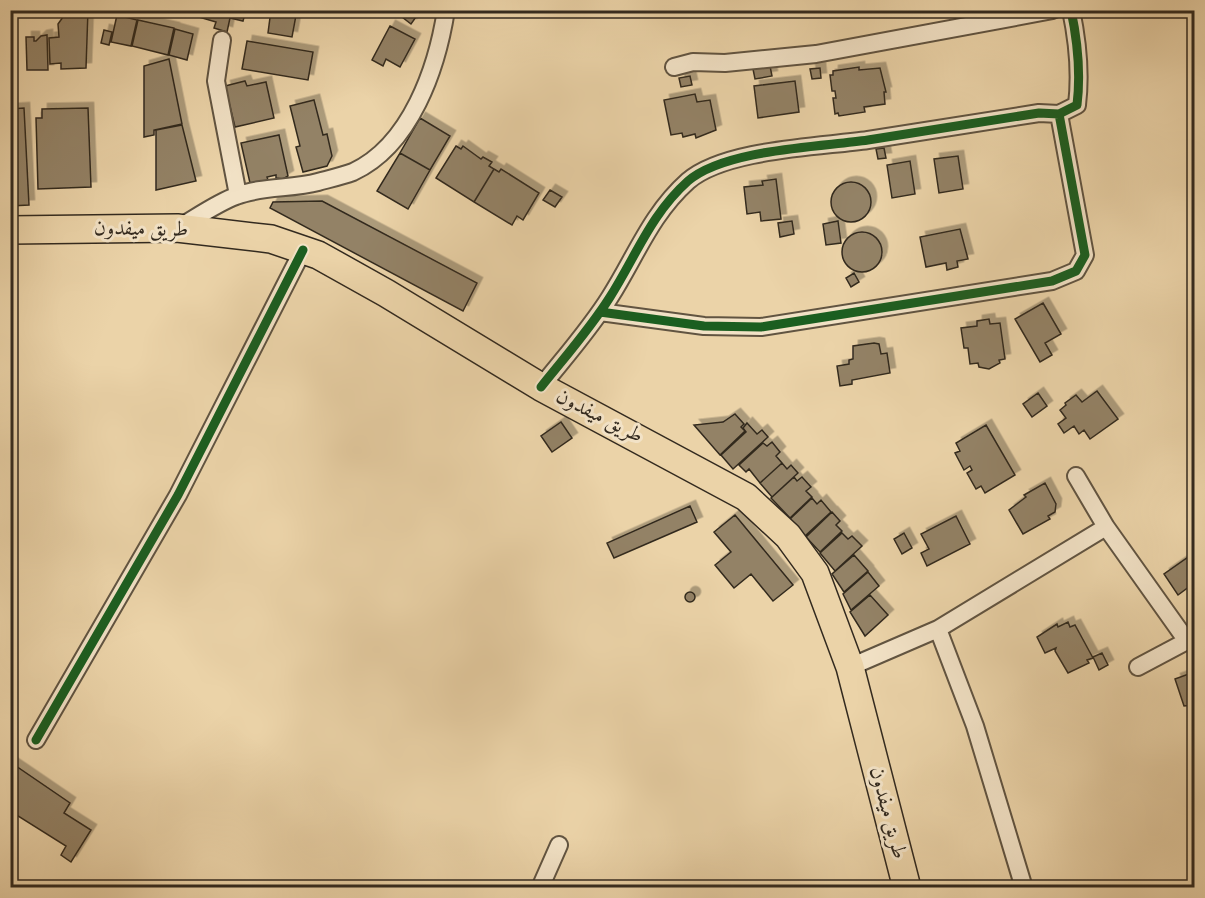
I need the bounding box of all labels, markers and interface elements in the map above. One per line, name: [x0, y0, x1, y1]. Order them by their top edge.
street label: طريق ميفدون: [94, 214, 188, 246]
street label: طريق ميفدون: [550, 382, 648, 452]
street label: طريق ميفدون: [860, 764, 914, 862]

